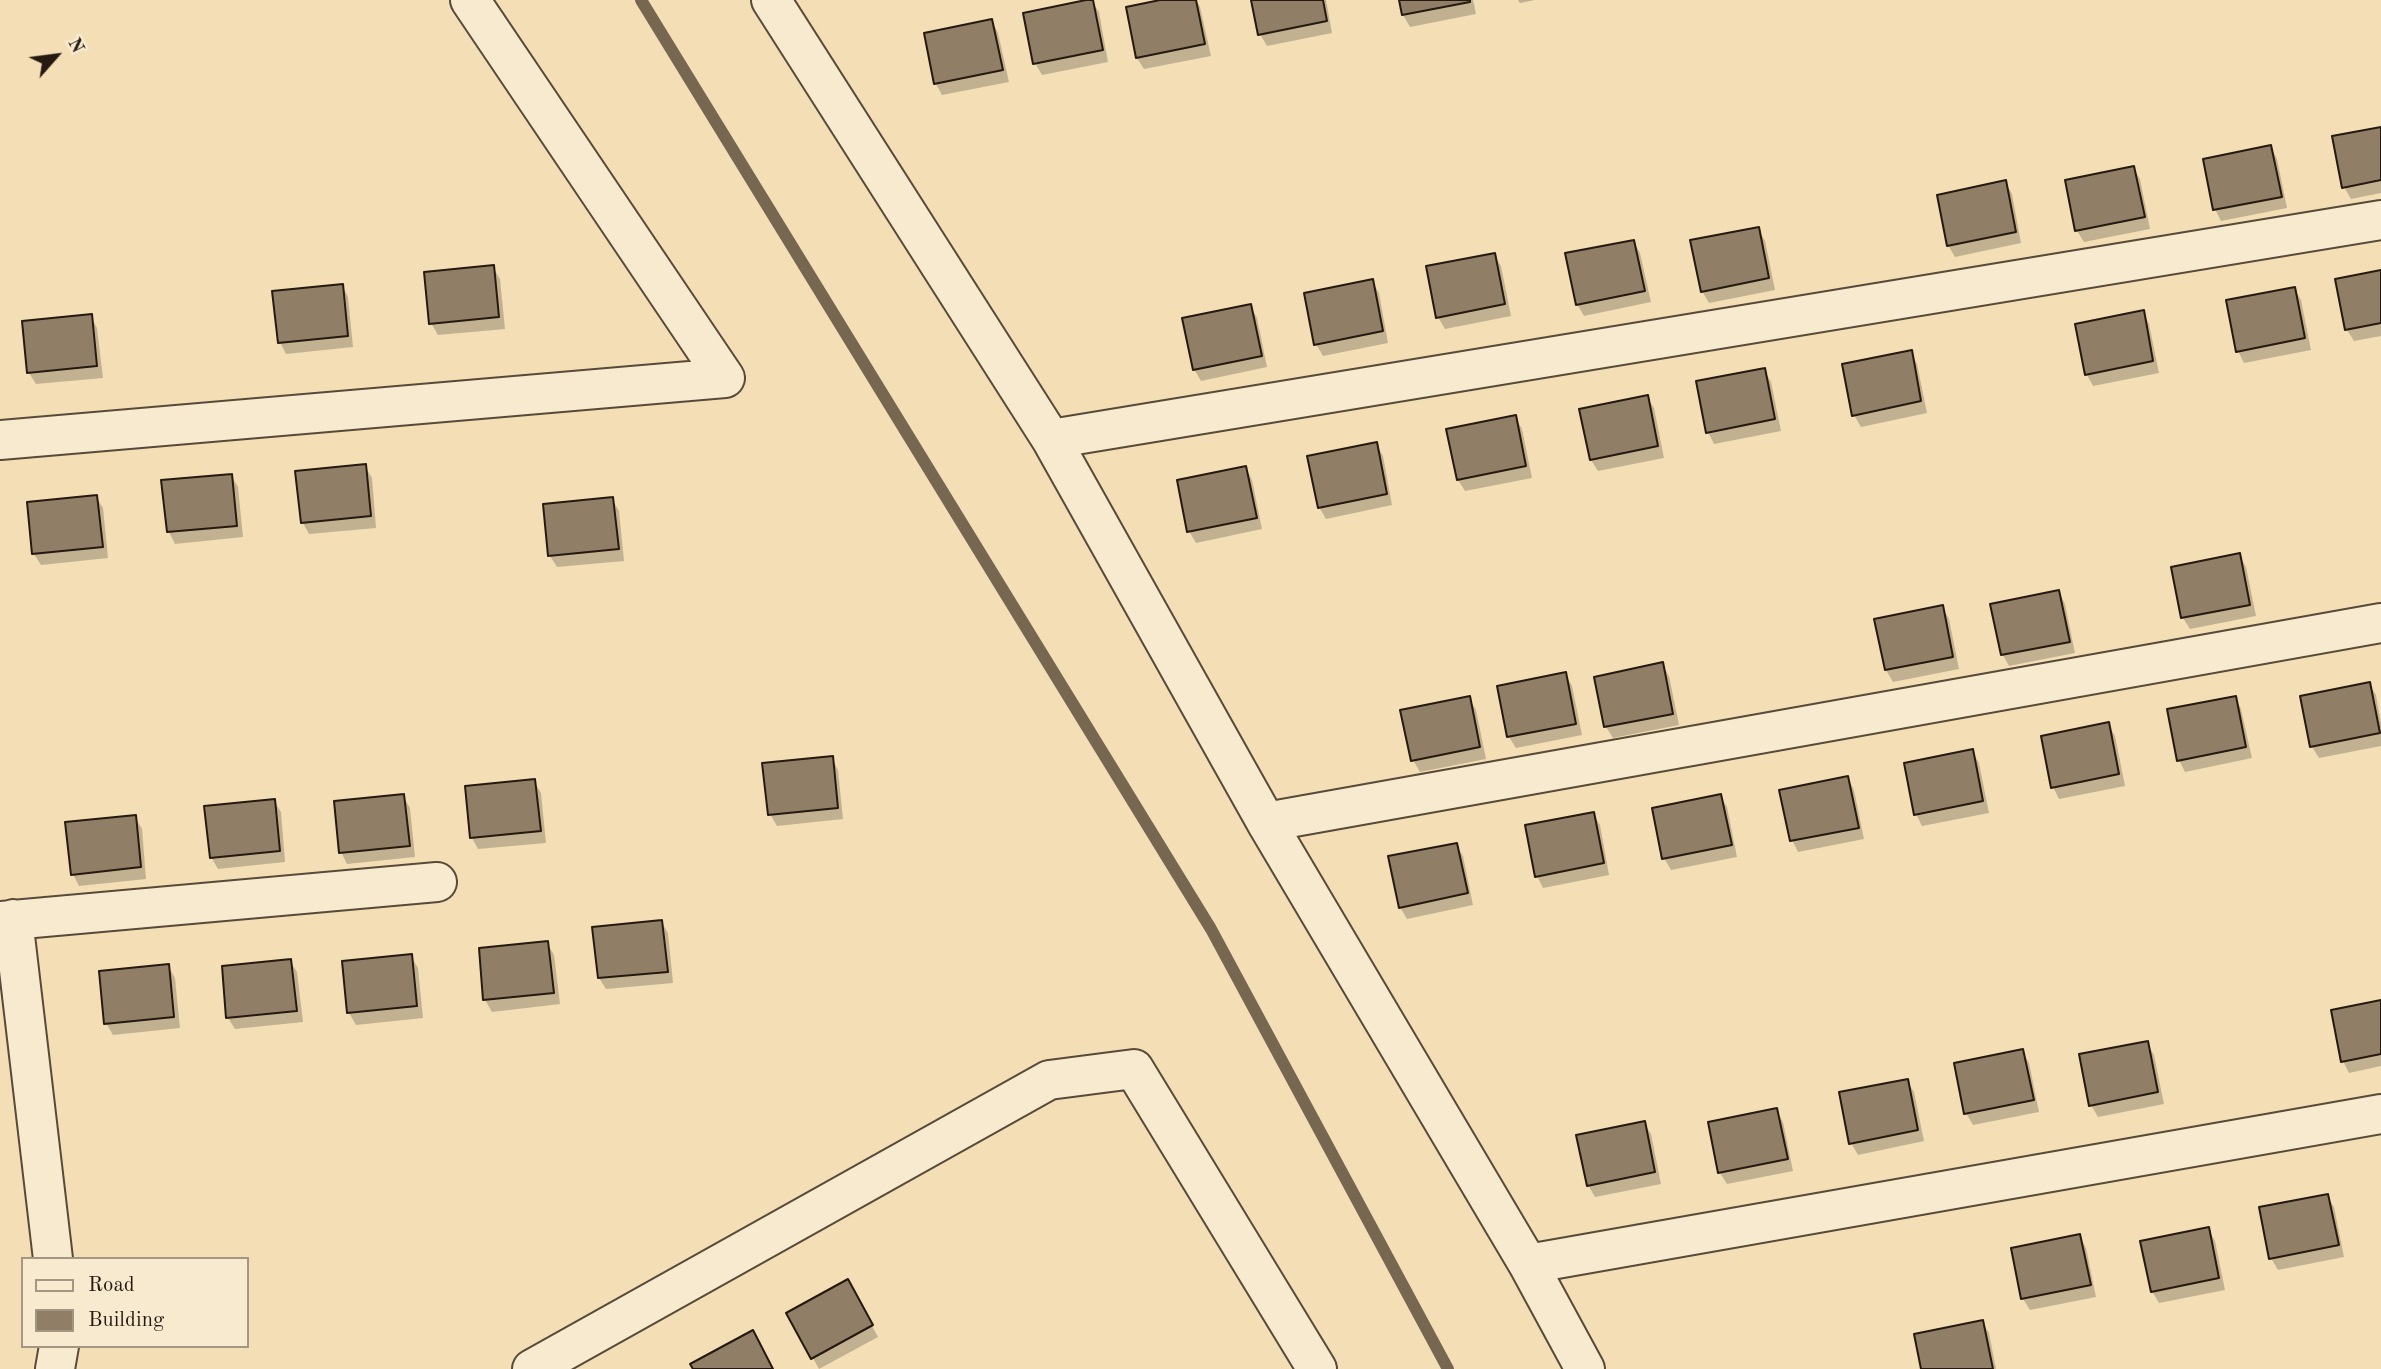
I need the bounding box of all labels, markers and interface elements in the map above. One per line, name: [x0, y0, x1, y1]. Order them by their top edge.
north arrow: [21, 21, 91, 91]
text: N: [63, 35, 87, 57]
legend: [21, 1257, 248, 1348]
text: Road: [88, 1275, 135, 1296]
text: Building: [88, 1310, 164, 1331]

